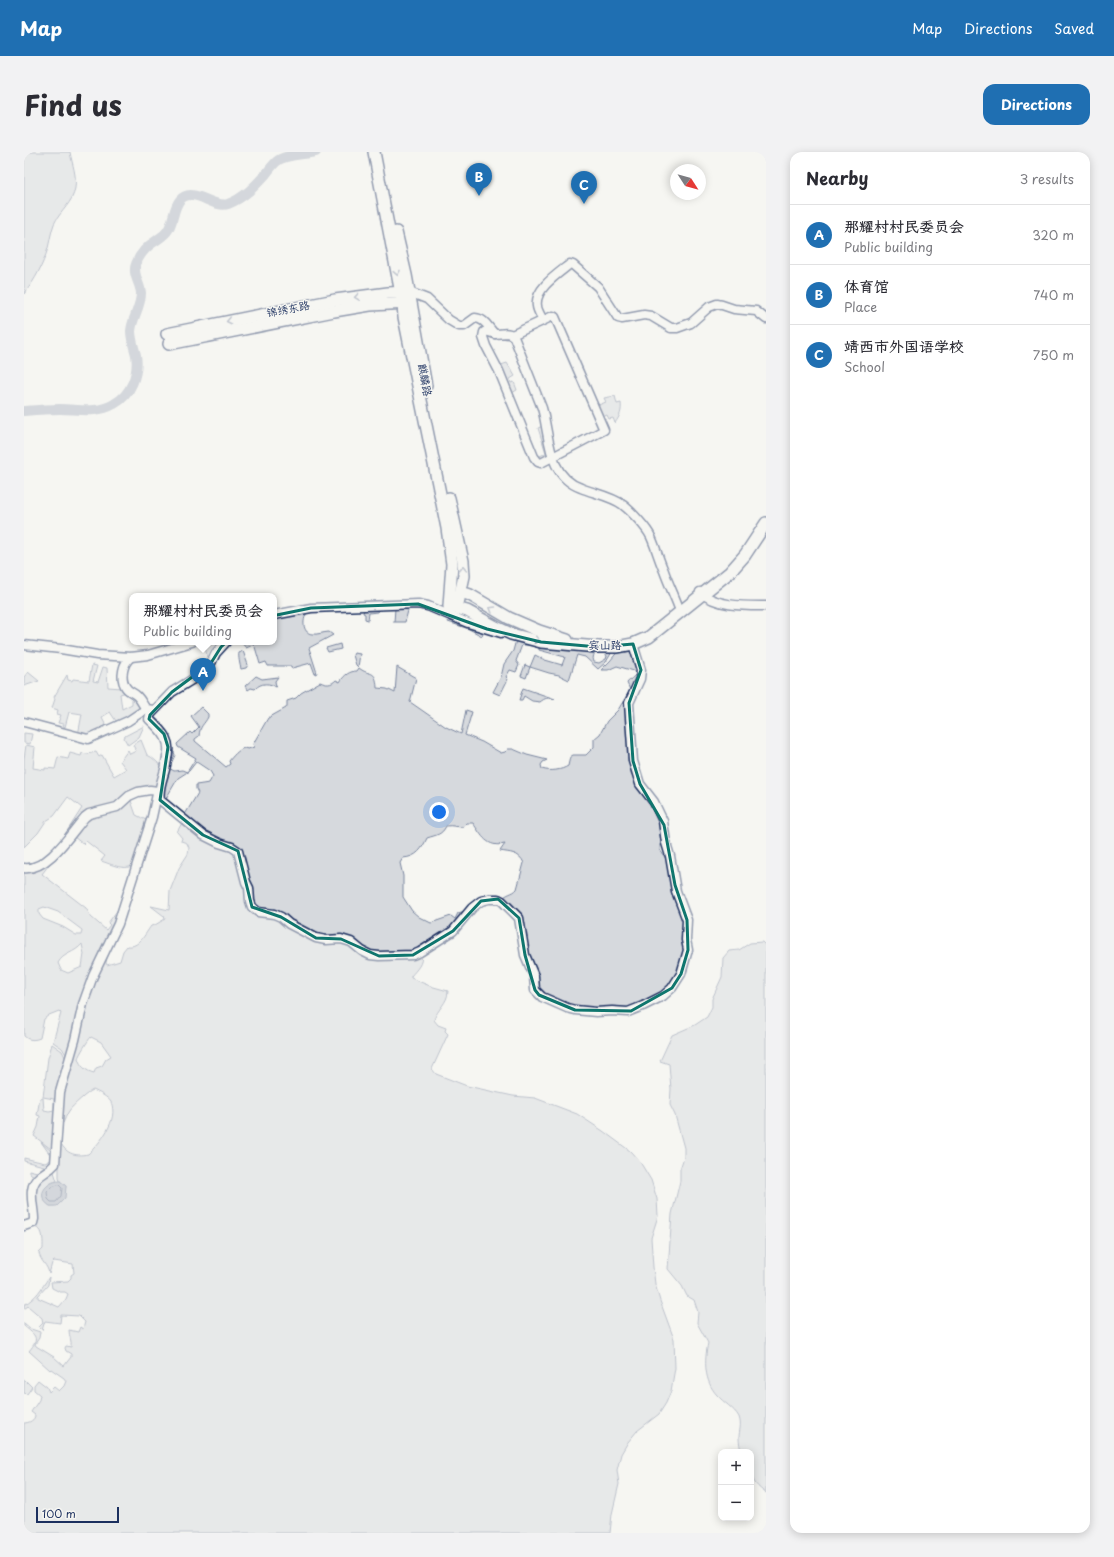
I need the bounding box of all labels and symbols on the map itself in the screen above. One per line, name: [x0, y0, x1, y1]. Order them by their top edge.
pin: B: [466, 163, 492, 196]
north arrow: [670, 164, 706, 200]
pin: C: [571, 171, 597, 204]
one-way arrow: [392, 270, 400, 276]
one-way arrow: [354, 292, 360, 301]
street label: 锦绣东路: [265, 296, 311, 321]
one-way arrow: [226, 316, 232, 325]
street label: 麒麟路: [414, 362, 437, 398]
one-way arrow: [459, 566, 467, 572]
one-way arrow: [489, 606, 496, 613]
one-way arrow: [534, 636, 540, 644]
street label: 宾山路: [589, 636, 622, 653]
pin: A: [190, 658, 216, 691]
your location: [429, 802, 449, 822]
scale bar: [36, 1505, 119, 1524]

